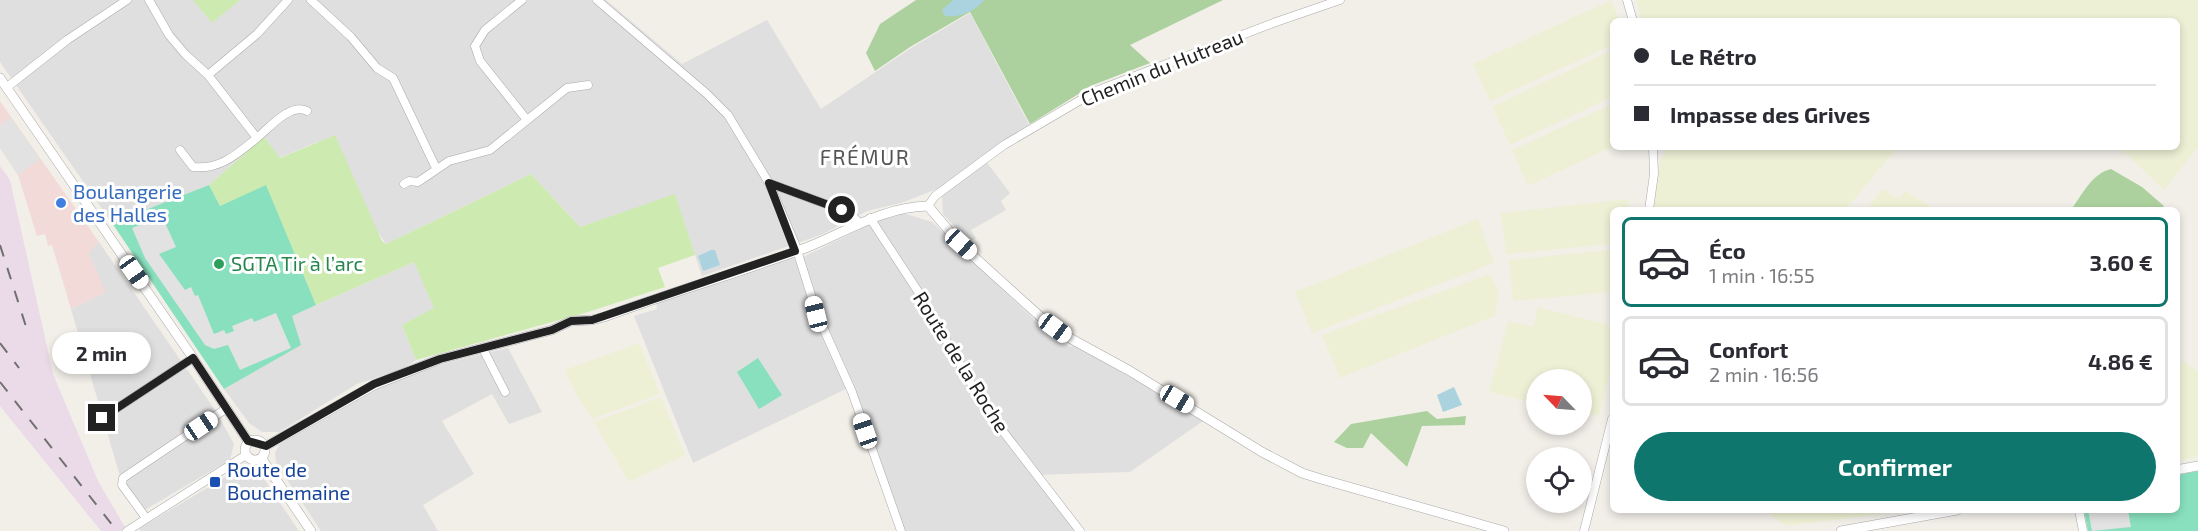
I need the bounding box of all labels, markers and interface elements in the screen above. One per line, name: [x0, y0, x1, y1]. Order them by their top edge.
street label: Chemin du Hutreau: [1077, 24, 1246, 111]
text: Le Rétro: [1670, 43, 1757, 69]
text: Impasse des Grives: [1670, 101, 1870, 127]
district label: FRÉMUR: [820, 144, 910, 169]
place label: Boulangerie des Halles: [73, 179, 182, 226]
marker: Boulangerie des Halles: [54, 196, 68, 210]
route start: [828, 196, 855, 223]
car: [942, 225, 980, 263]
icon: car: [1637, 235, 1691, 289]
text: Éco: [1709, 237, 1746, 263]
text: 3.60 €: [2089, 249, 2153, 275]
place label: SGTA Tir à l’arc: [231, 251, 364, 275]
car: [116, 252, 152, 292]
marker: SGTA Tir à l’arc: [212, 257, 226, 271]
text: 1 min · 16:55: [1709, 263, 1815, 287]
street label: Route de la Roche: [909, 287, 1015, 436]
car: [803, 294, 829, 334]
car: [1035, 310, 1075, 346]
callout: 2 min: [52, 331, 152, 373]
icon: car: [1637, 334, 1691, 388]
text: Confort: [1709, 336, 1788, 362]
text: 2 min: [76, 341, 127, 365]
text: 4.86 €: [2088, 348, 2153, 374]
text: 2 min · 16:56: [1709, 362, 1819, 386]
north arrow: [1526, 369, 1592, 435]
map controls: [1526, 369, 1592, 513]
car: [1157, 382, 1197, 416]
route end: [88, 404, 115, 431]
car: [181, 408, 221, 444]
car: [851, 411, 879, 451]
button: Confirmer: [1634, 432, 2156, 501]
button: locate: [1526, 447, 1592, 513]
place label: Route de Bouchemaine: [227, 457, 350, 504]
marker: Route de Bouchemaine: [208, 475, 222, 489]

